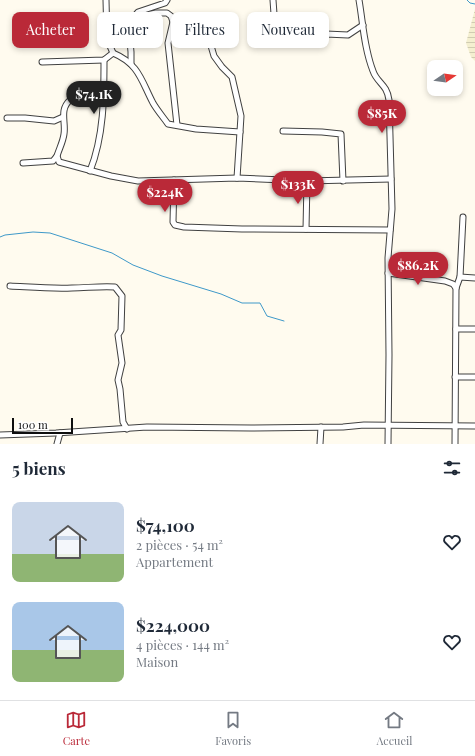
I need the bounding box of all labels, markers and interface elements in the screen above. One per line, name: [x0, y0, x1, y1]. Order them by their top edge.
chip: Acheter: [12, 12, 89, 48]
chip: Louer: [97, 12, 163, 48]
chip: Filtres: [171, 12, 239, 48]
chip: Nouveau: [247, 12, 329, 48]
north arrow: [427, 60, 463, 96]
map controls: [427, 60, 463, 96]
pin: $74.1K: [61, 81, 127, 115]
text: $74.1K: [75, 85, 113, 102]
pin: $85K: [358, 100, 406, 134]
text: $85K: [367, 104, 397, 121]
pin: $133K: [270, 171, 326, 205]
text: $133K: [281, 175, 315, 192]
pin: $224K: [137, 179, 193, 213]
text: $224K: [146, 183, 184, 200]
pin: $86.2K: [385, 252, 451, 286]
text: $86.2K: [397, 256, 439, 273]
scale bar: [12, 416, 73, 435]
text: 100 m: [18, 417, 48, 432]
text: 5 biens: [12, 457, 66, 479]
icon: filters: [441, 457, 463, 479]
text: $74,100: [136, 514, 195, 536]
icon: home: [44, 518, 92, 566]
icon: heart: [441, 531, 463, 553]
text: 2 pièces · 54 m²: [136, 536, 223, 553]
text: Appartement: [136, 553, 213, 570]
text: $224,000: [136, 614, 210, 636]
icon: home: [44, 618, 92, 666]
icon: heart: [441, 631, 463, 653]
text: 4 pièces · 144 m²: [136, 636, 229, 653]
text: Maison: [136, 653, 178, 670]
tab: Carte: [63, 709, 90, 748]
tab: Favoris: [215, 709, 251, 748]
tab: Accueil: [376, 709, 412, 748]

